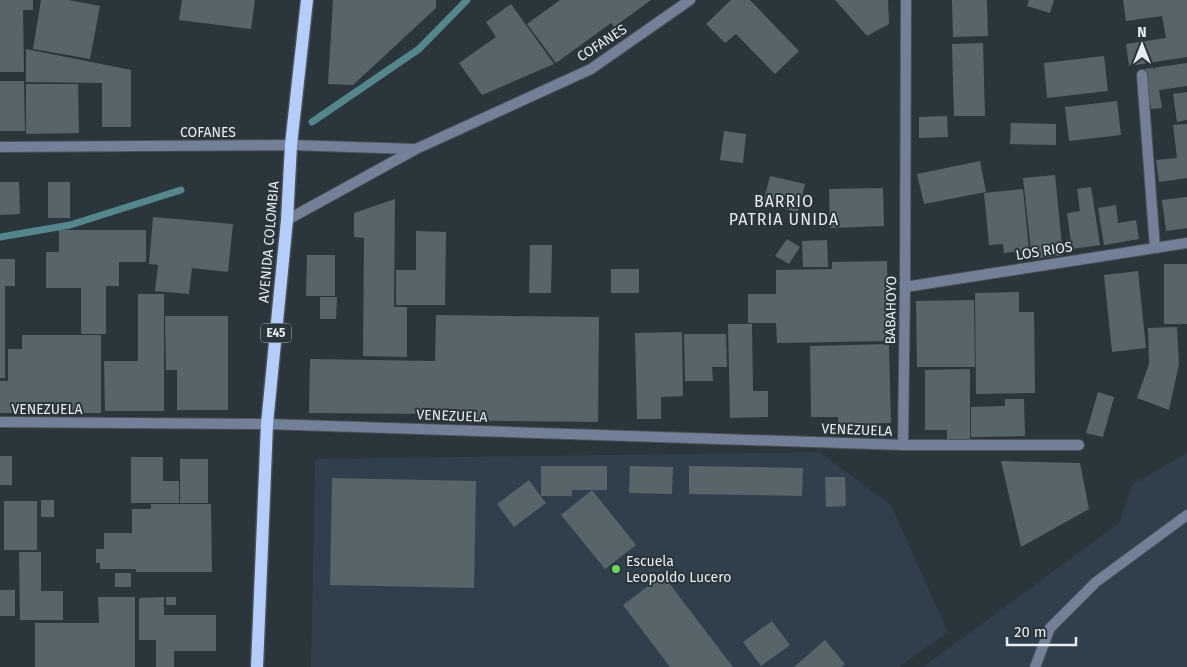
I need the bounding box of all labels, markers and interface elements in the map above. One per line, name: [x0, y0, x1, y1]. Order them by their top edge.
street label: COFANES: [574, 20, 630, 65]
north arrow: [1117, 20, 1167, 70]
text: N: [1137, 24, 1147, 41]
street label: COFANES: [180, 124, 236, 141]
street label: AVENIDA COLOMBIA: [255, 180, 283, 304]
district label: BARRIO PATRIA UNIDA: [729, 192, 839, 229]
street label: LOS RIOS: [1014, 238, 1074, 264]
street label: BABAHOYO: [882, 276, 900, 344]
road number: E45: [261, 323, 291, 342]
street label: VENEZUELA: [11, 401, 83, 418]
street label: VENEZUELA: [416, 406, 488, 426]
street label: VENEZUELA: [821, 420, 893, 440]
place label: Escuela Leopoldo Lucero: [626, 553, 731, 586]
marker: Escuela Leopoldo Lucero: [610, 563, 622, 575]
scale bar: [1007, 614, 1076, 646]
text: 20 m: [1014, 623, 1047, 641]

